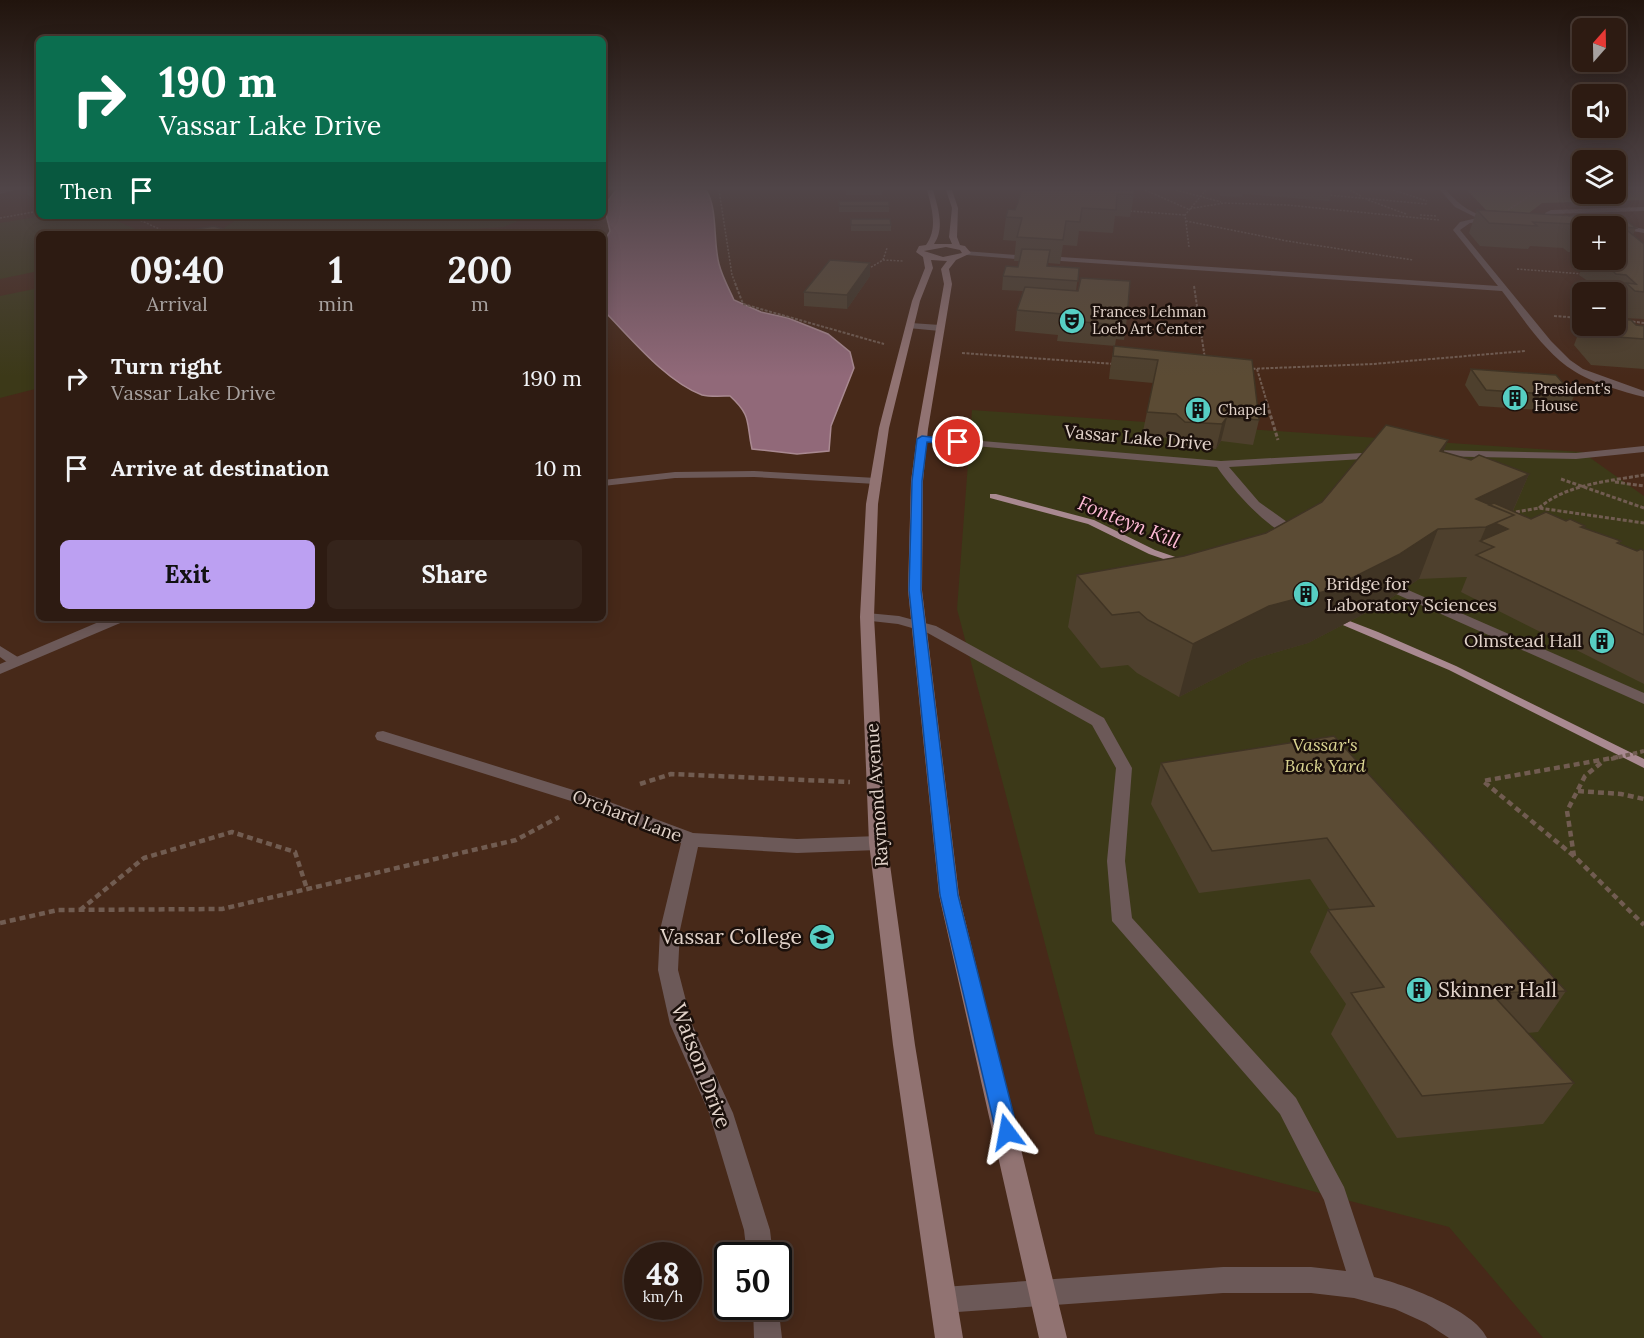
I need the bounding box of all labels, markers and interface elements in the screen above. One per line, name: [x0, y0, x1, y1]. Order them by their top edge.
north arrow: [1572, 18, 1626, 72]
map controls: [1572, 18, 1626, 336]
text: 190 m: [159, 55, 277, 109]
icon: right: [60, 60, 138, 138]
button: sound: [1572, 84, 1626, 138]
text: Vassar Lake Drive: [159, 108, 381, 142]
button: layers: [1572, 150, 1626, 204]
icon: arrive: [125, 174, 158, 207]
text: Then: [60, 177, 113, 205]
button: +: [1572, 216, 1626, 270]
text: 09:40: [130, 247, 225, 293]
text: 1: [329, 247, 343, 293]
text: 200: [447, 247, 512, 293]
button: −: [1572, 282, 1626, 336]
text: Arrival: [147, 291, 208, 316]
text: min: [318, 291, 354, 316]
text: m: [471, 291, 489, 316]
place label: Frances Lehman Loeb Art Center: [1092, 302, 1206, 338]
theatre icon: Frances Lehman Loeb Art Center: [1057, 306, 1087, 336]
text: Turn right: [111, 352, 222, 380]
icon: right: [60, 362, 93, 395]
text: 190 m: [522, 364, 582, 392]
place label: President's House: [1534, 379, 1611, 415]
text: Vassar Lake Drive: [111, 380, 276, 405]
building icon: President's House: [1500, 383, 1530, 413]
building icon: Chapel: [1183, 395, 1213, 425]
place label: Chapel: [1218, 400, 1266, 419]
pin: [932, 416, 983, 467]
street label: Vassar Lake Drive: [1062, 419, 1213, 455]
icon: arrive: [941, 425, 974, 458]
icon: arrive: [60, 452, 93, 485]
text: Arrive at destination: [111, 454, 329, 482]
text: 10 m: [535, 454, 582, 482]
water label: Fonteyn Kill: [1074, 490, 1184, 554]
button: Exit: [60, 540, 315, 609]
button: Share: [327, 540, 582, 609]
place label: Bridge for Laboratory Sciences: [1326, 572, 1497, 616]
building icon: Bridge for Laboratory Sciences: [1291, 579, 1321, 609]
building icon: Olmstead Hall: [1587, 626, 1617, 656]
place label: Olmstead Hall: [1464, 629, 1582, 652]
street label: Raymond Avenue: [860, 722, 893, 868]
park label: Vassar's Back Yard: [1284, 733, 1366, 777]
street label: Orchard Lane: [569, 784, 685, 847]
school or university icon: Vassar College: [807, 922, 837, 952]
place label: Vassar College: [659, 923, 802, 950]
building icon: Skinner Hall: [1404, 975, 1434, 1005]
place label: Skinner Hall: [1438, 976, 1557, 1003]
street label: Watson Drive: [665, 1000, 738, 1132]
position arrow: [975, 1100, 1039, 1164]
speed limit sign: 50: [714, 1242, 792, 1320]
text: 48: [646, 1255, 680, 1293]
text: km/h: [643, 1287, 683, 1306]

